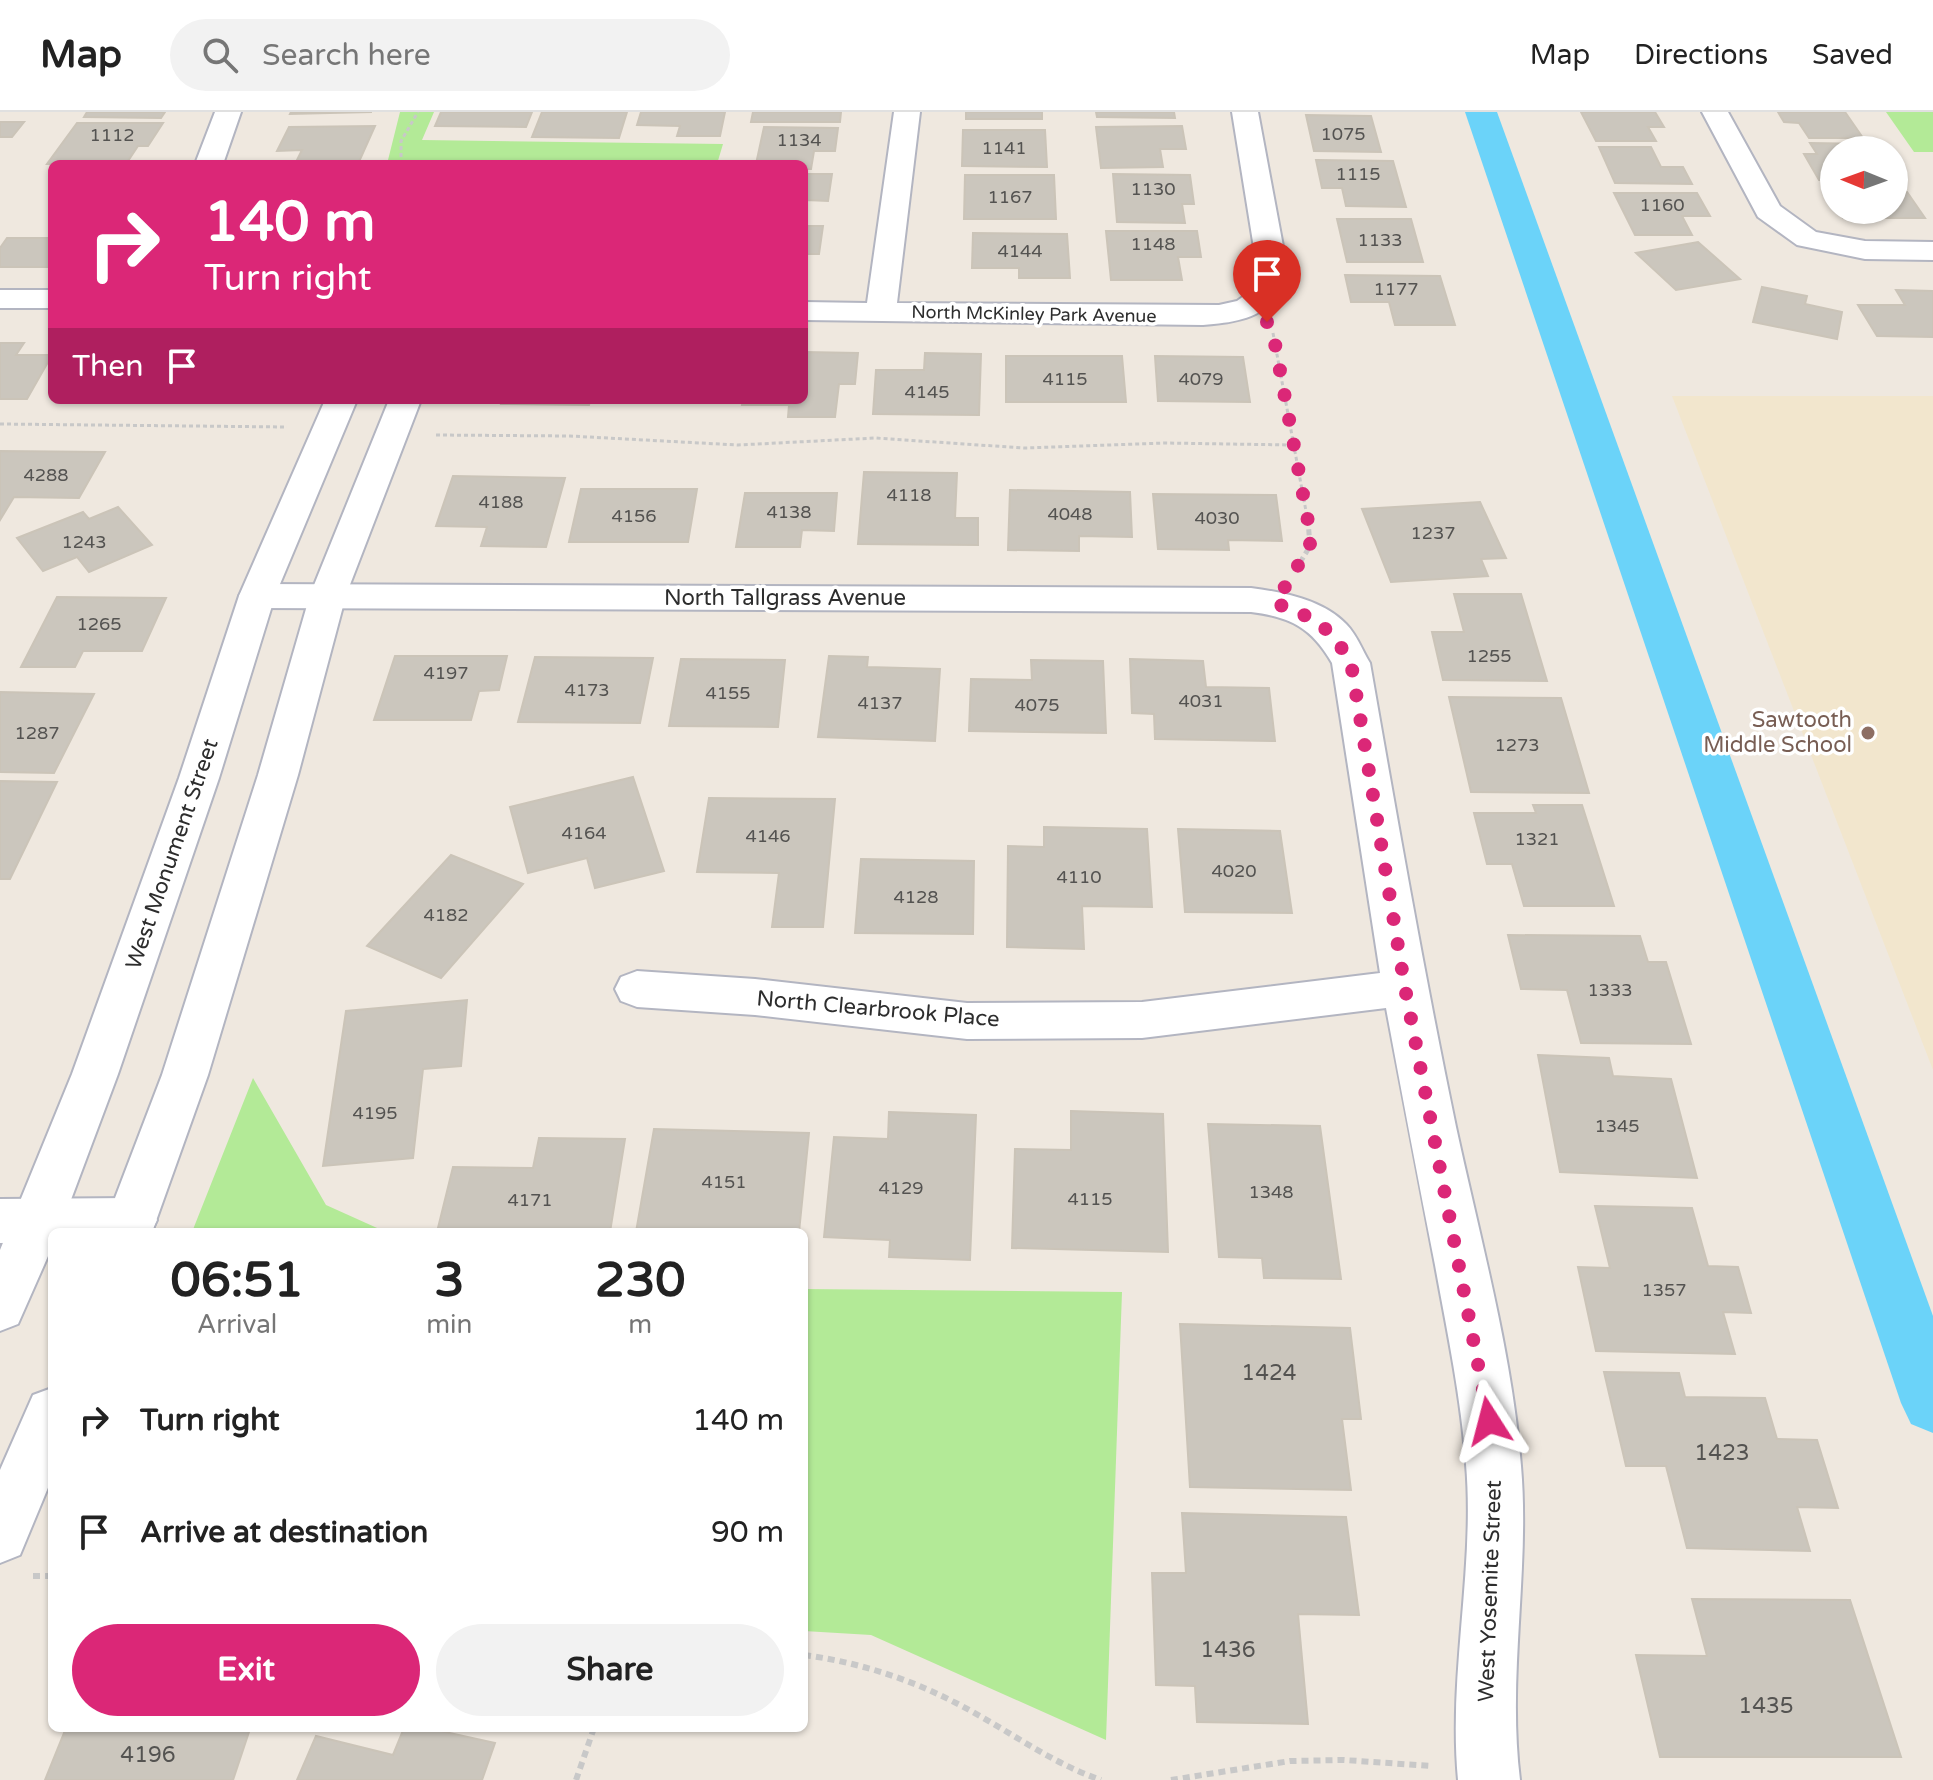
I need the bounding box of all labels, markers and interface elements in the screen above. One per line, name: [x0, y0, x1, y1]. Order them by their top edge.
search box: [170, 19, 730, 91]
text: Map: [40, 32, 122, 78]
icon: search: [198, 33, 242, 77]
text: Search here: [262, 37, 431, 74]
text: Map: [1530, 38, 1590, 72]
text: Directions: [1634, 38, 1768, 72]
text: Saved: [1812, 38, 1893, 72]
house number: 1075: [1320, 123, 1366, 145]
house number: 1112: [89, 124, 135, 146]
house number: 1134: [776, 129, 822, 151]
north arrow: [1820, 136, 1908, 224]
map controls: [1820, 136, 1908, 224]
house number: 1141: [981, 137, 1027, 159]
house number: 1115: [1335, 163, 1381, 185]
house number: 1130: [1130, 178, 1176, 200]
house number: 1167: [987, 186, 1033, 208]
text: 140 m: [204, 189, 375, 256]
icon: right: [72, 192, 176, 296]
house number: 1160: [1639, 194, 1685, 216]
house number: 1133: [1357, 229, 1403, 251]
house number: 1148: [1130, 233, 1176, 255]
house number: 4144: [997, 240, 1043, 262]
pin: [1233, 240, 1301, 322]
icon: arrive: [1245, 252, 1289, 296]
text: Turn right: [204, 257, 371, 300]
house number: 1177: [1373, 278, 1419, 300]
street label: North McKinley Park Avenue: [911, 301, 1157, 327]
icon: arrive: [160, 344, 204, 388]
text: Then: [72, 348, 144, 385]
house number: 4115: [1042, 368, 1088, 390]
house number: 4079: [1178, 368, 1224, 390]
house number: 4145: [904, 381, 950, 403]
house number: 4288: [23, 464, 69, 486]
house number: 4118: [886, 484, 932, 506]
house number: 4188: [478, 491, 524, 513]
house number: 4138: [766, 501, 812, 523]
house number: 4048: [1047, 503, 1093, 525]
house number: 4156: [611, 505, 657, 527]
house number: 4030: [1194, 507, 1240, 529]
house number: 1237: [1410, 522, 1456, 544]
house number: 1243: [61, 531, 107, 553]
street label: North Tallgrass Avenue: [664, 585, 906, 611]
house number: 1265: [76, 613, 122, 635]
house number: 1255: [1466, 645, 1512, 667]
house number: 4197: [423, 662, 469, 684]
house number: 4173: [564, 679, 610, 701]
house number: 4155: [705, 682, 751, 704]
house number: 4031: [1178, 690, 1224, 712]
house number: 4137: [857, 692, 903, 714]
house number: 4075: [1014, 694, 1060, 716]
place label: Sawtooth Middle School: [1703, 707, 1852, 758]
house number: 1287: [14, 722, 60, 744]
marker: Sawtooth Middle School: [1859, 724, 1877, 742]
house number: 1273: [1494, 734, 1540, 756]
street label: West Monument Street: [120, 735, 224, 973]
house number: 4164: [561, 822, 607, 844]
house number: 4146: [745, 825, 791, 847]
house number: 1321: [1514, 828, 1560, 850]
house number: 4020: [1211, 860, 1257, 882]
house number: 4110: [1056, 866, 1102, 888]
house number: 4128: [893, 886, 939, 908]
house number: 4182: [423, 904, 469, 926]
house number: 1333: [1587, 979, 1633, 1001]
street label: North Clearbrook Place: [755, 985, 1001, 1033]
house number: 4195: [352, 1102, 398, 1124]
house number: 1345: [1594, 1115, 1640, 1137]
house number: 4151: [701, 1171, 747, 1193]
house number: 4129: [878, 1177, 924, 1199]
house number: 1348: [1248, 1181, 1294, 1203]
house number: 4115: [1067, 1188, 1113, 1210]
house number: 4171: [507, 1189, 553, 1211]
text: 06:51: [171, 1252, 304, 1310]
text: 3: [434, 1252, 464, 1310]
text: 230: [595, 1252, 685, 1310]
house number: 1357: [1641, 1279, 1687, 1301]
text: Arrival: [197, 1309, 277, 1340]
text: min: [426, 1309, 472, 1340]
text: m: [628, 1309, 652, 1340]
house number: 1424: [1241, 1360, 1297, 1386]
position arrow: [1447, 1379, 1531, 1463]
icon: right: [72, 1398, 116, 1442]
text: Turn right: [140, 1402, 280, 1439]
text: 140 m: [692, 1402, 784, 1439]
house number: 1423: [1694, 1440, 1750, 1466]
street label: West Yosemite Street: [1473, 1480, 1507, 1702]
icon: arrive: [72, 1510, 116, 1554]
text: Arrive at destination: [140, 1514, 428, 1551]
text: 90 m: [711, 1514, 784, 1551]
button: Exit: [72, 1624, 420, 1716]
button: Share: [436, 1624, 784, 1716]
house number: 1436: [1200, 1637, 1256, 1663]
house number: 1435: [1738, 1693, 1794, 1719]
house number: 4196: [120, 1742, 176, 1768]

